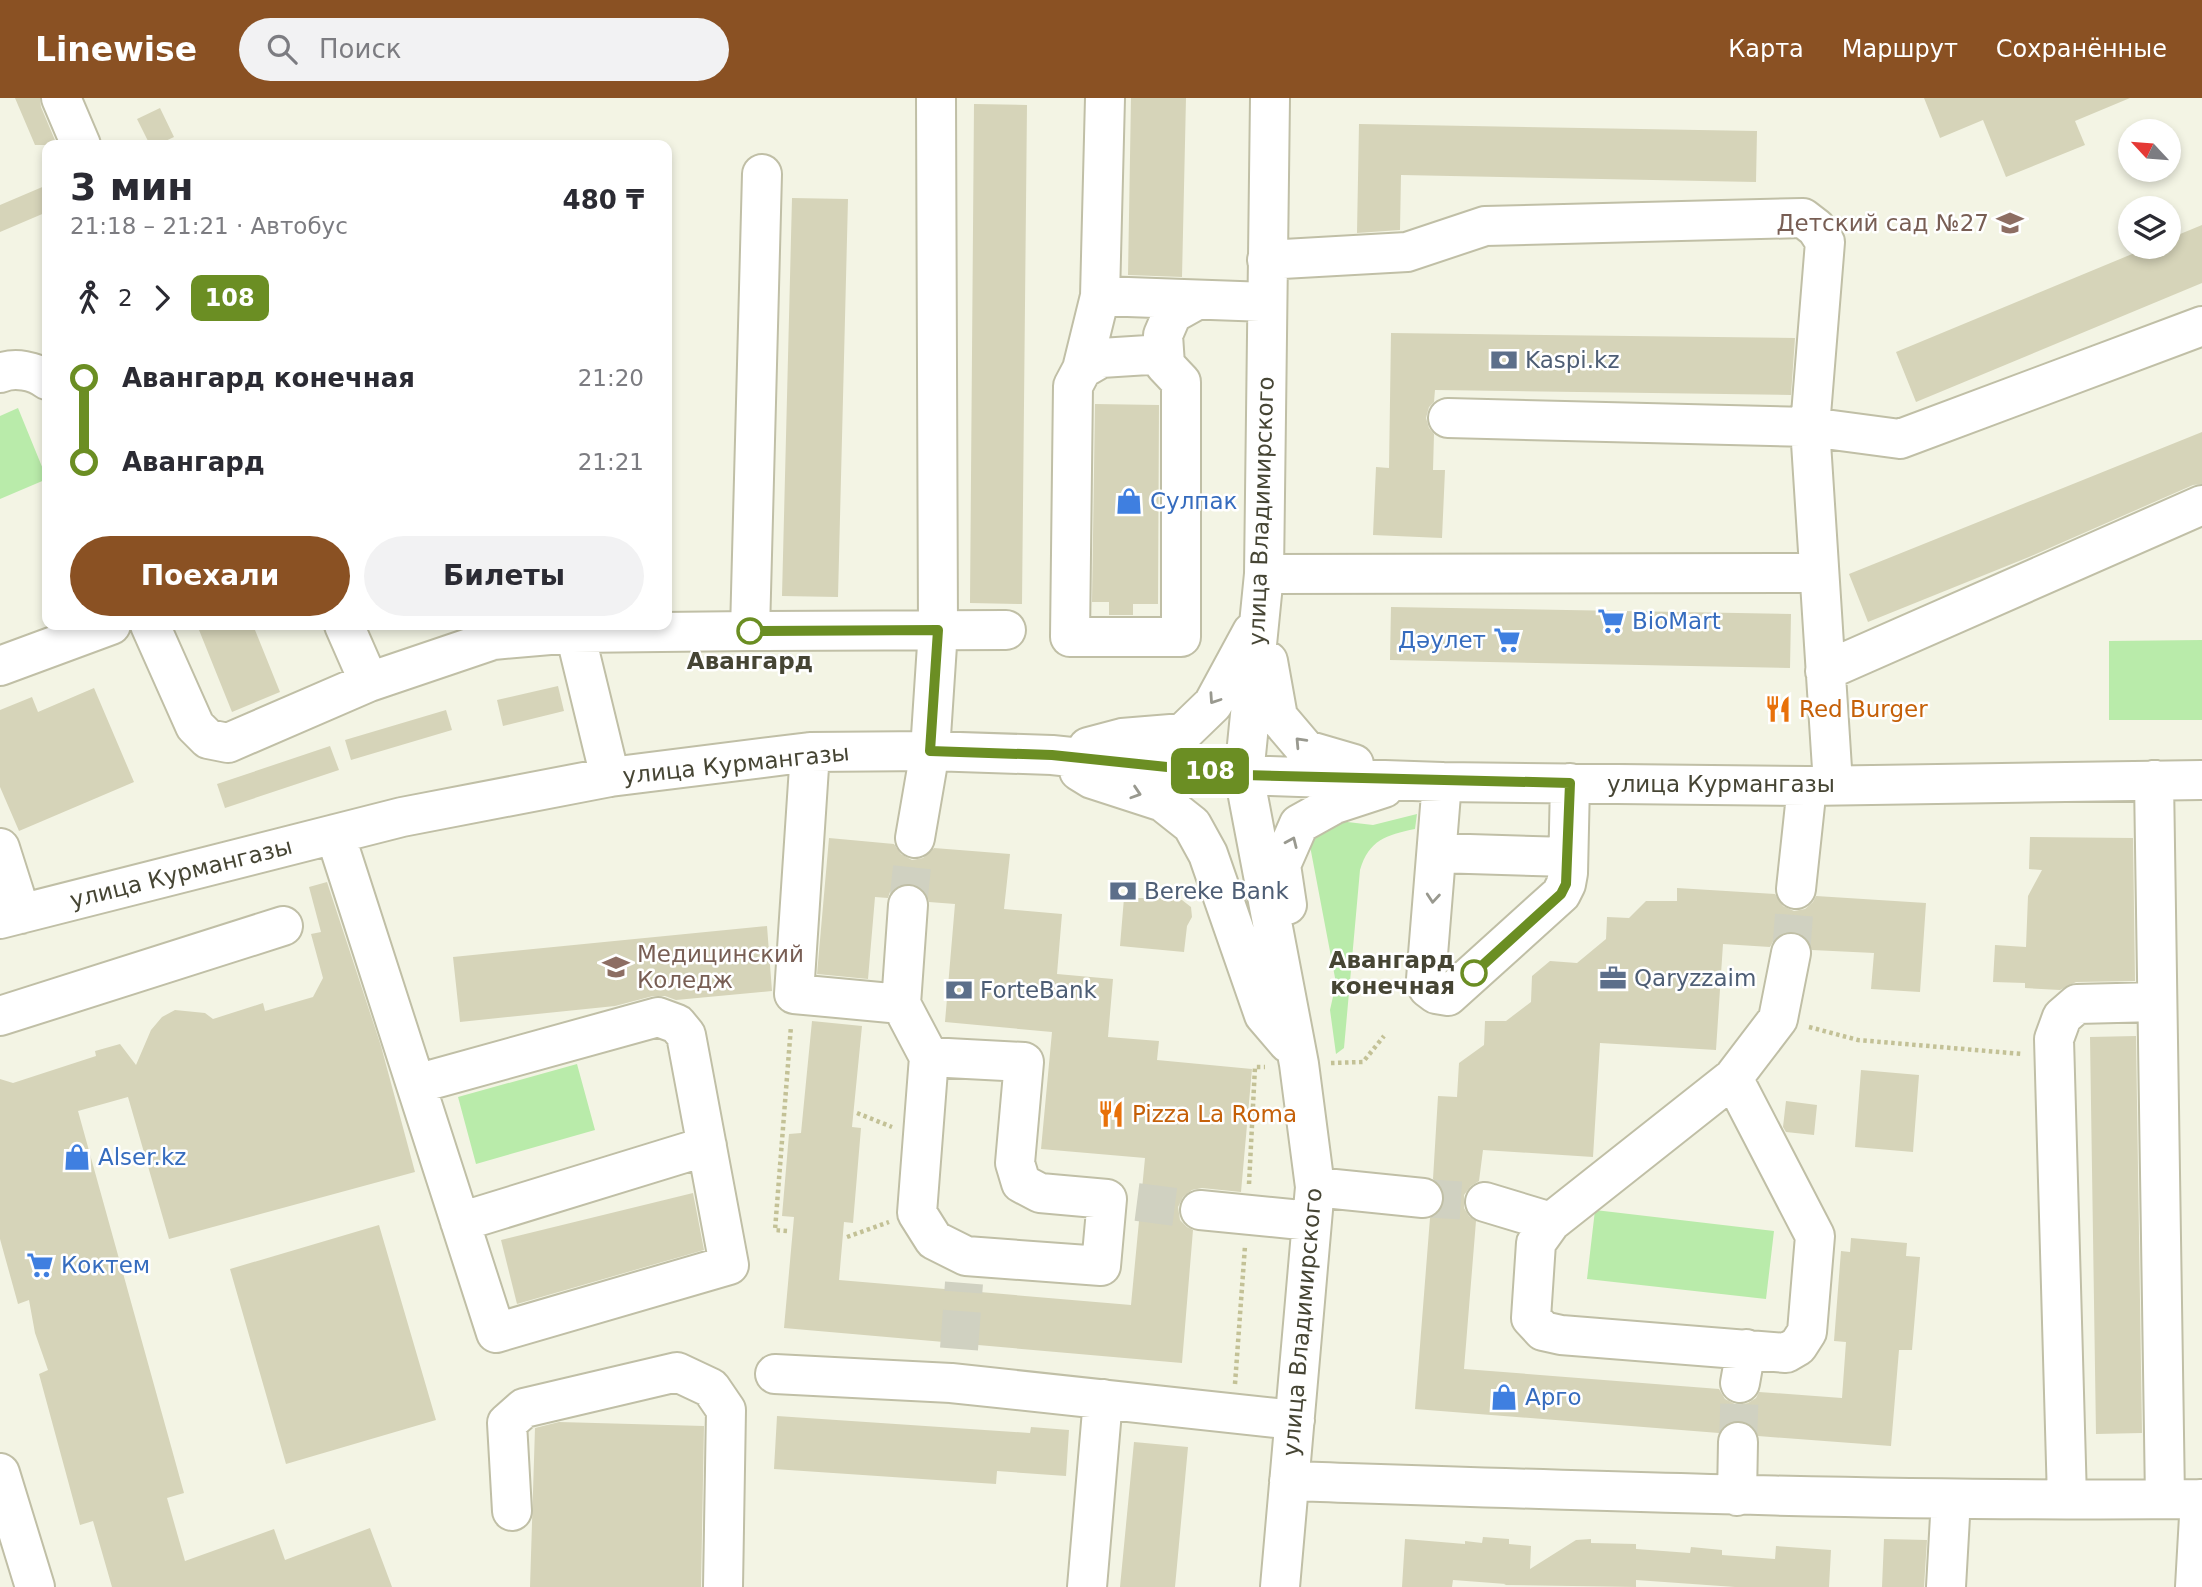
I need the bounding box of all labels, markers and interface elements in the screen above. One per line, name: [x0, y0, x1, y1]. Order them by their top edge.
search box: [239, 18, 729, 81]
text: Linewise: [35, 30, 197, 69]
icon: search: [263, 30, 301, 68]
text: Поиск: [319, 34, 401, 64]
text: Карта: [1728, 35, 1804, 63]
text: Маршрут: [1842, 35, 1958, 63]
text: Сохранённые: [1996, 35, 2167, 63]
north arrow: [2118, 119, 2180, 182]
map controls: [2118, 119, 2181, 259]
text: 3 мин: [70, 165, 194, 209]
text: 480 ₸: [563, 185, 644, 215]
button: layers: [2118, 196, 2181, 259]
school or university icon: Детский сад №27: [1995, 208, 2025, 238]
place label: Детский сад №27: [1777, 210, 1989, 236]
text: 21:18 – 21:21 · Автобус: [70, 213, 348, 239]
icon: walk: [70, 279, 108, 317]
icon: forward: [143, 279, 181, 317]
text: 108: [205, 284, 255, 312]
text: 2: [118, 285, 133, 311]
bank icon: Kaspi.kz: [1489, 345, 1519, 375]
place label: Kaspi.kz: [1525, 347, 1619, 373]
text: Авангард конечная: [122, 363, 415, 393]
text: 21:20: [578, 365, 644, 391]
street label: улица Владимирского: [1243, 376, 1279, 646]
text: Авангард: [122, 447, 265, 477]
text: 21:21: [578, 449, 644, 475]
shop icon: Сулпак: [1114, 486, 1144, 516]
place label: Сулпак: [1150, 488, 1238, 514]
button: Поехали: [70, 536, 350, 616]
button: Билеты: [364, 536, 644, 616]
supermarket icon: BioMart: [1596, 606, 1626, 636]
place label: BioMart: [1632, 608, 1721, 634]
marker: Авангард: [737, 618, 763, 644]
supermarket icon: Дәулет: [1492, 625, 1522, 655]
place label: Дәулет: [1398, 627, 1486, 653]
place label: Авангард: [687, 648, 813, 674]
one-way arrow: [1210, 691, 1223, 704]
restaurant icon: Red Burger: [1763, 694, 1793, 724]
place label: Red Burger: [1799, 696, 1928, 722]
one-way arrow: [1296, 738, 1309, 751]
street label: улица Курмангазы: [621, 739, 851, 789]
line badge: 108: [1170, 748, 1250, 794]
text: 108: [1185, 757, 1235, 785]
street label: улица Курмангазы: [1607, 771, 1835, 797]
one-way arrow: [1130, 785, 1142, 799]
street label: улица Курмангазы: [67, 833, 295, 913]
one-way arrow: [1284, 836, 1298, 849]
bank icon: Bereke Bank: [1108, 876, 1138, 906]
place label: Bereke Bank: [1144, 878, 1289, 904]
one-way arrow: [1426, 893, 1441, 904]
place label: Медицинский Коледж: [637, 941, 804, 993]
place label: Авангард конечная: [1329, 947, 1455, 999]
school or university icon: Медицинский Коледж: [601, 952, 631, 982]
marker: Авангард конечная: [1461, 960, 1487, 986]
office icon: Qaryzzaim: [1598, 963, 1628, 993]
place label: Qaryzzaim: [1634, 965, 1756, 991]
bank icon: ForteBank: [944, 975, 974, 1005]
place label: ForteBank: [980, 977, 1098, 1003]
restaurant icon: Pizza La Roma: [1096, 1099, 1126, 1129]
place label: Pizza La Roma: [1132, 1101, 1297, 1127]
shop icon: Alser.kz: [62, 1142, 92, 1172]
place label: Alser.kz: [98, 1144, 186, 1170]
street label: улица Владимирского: [1277, 1187, 1327, 1457]
supermarket icon: Коктем: [25, 1250, 55, 1280]
place label: Коктем: [61, 1252, 150, 1278]
shop icon: Арго: [1489, 1382, 1519, 1412]
place label: Арго: [1525, 1384, 1582, 1410]

